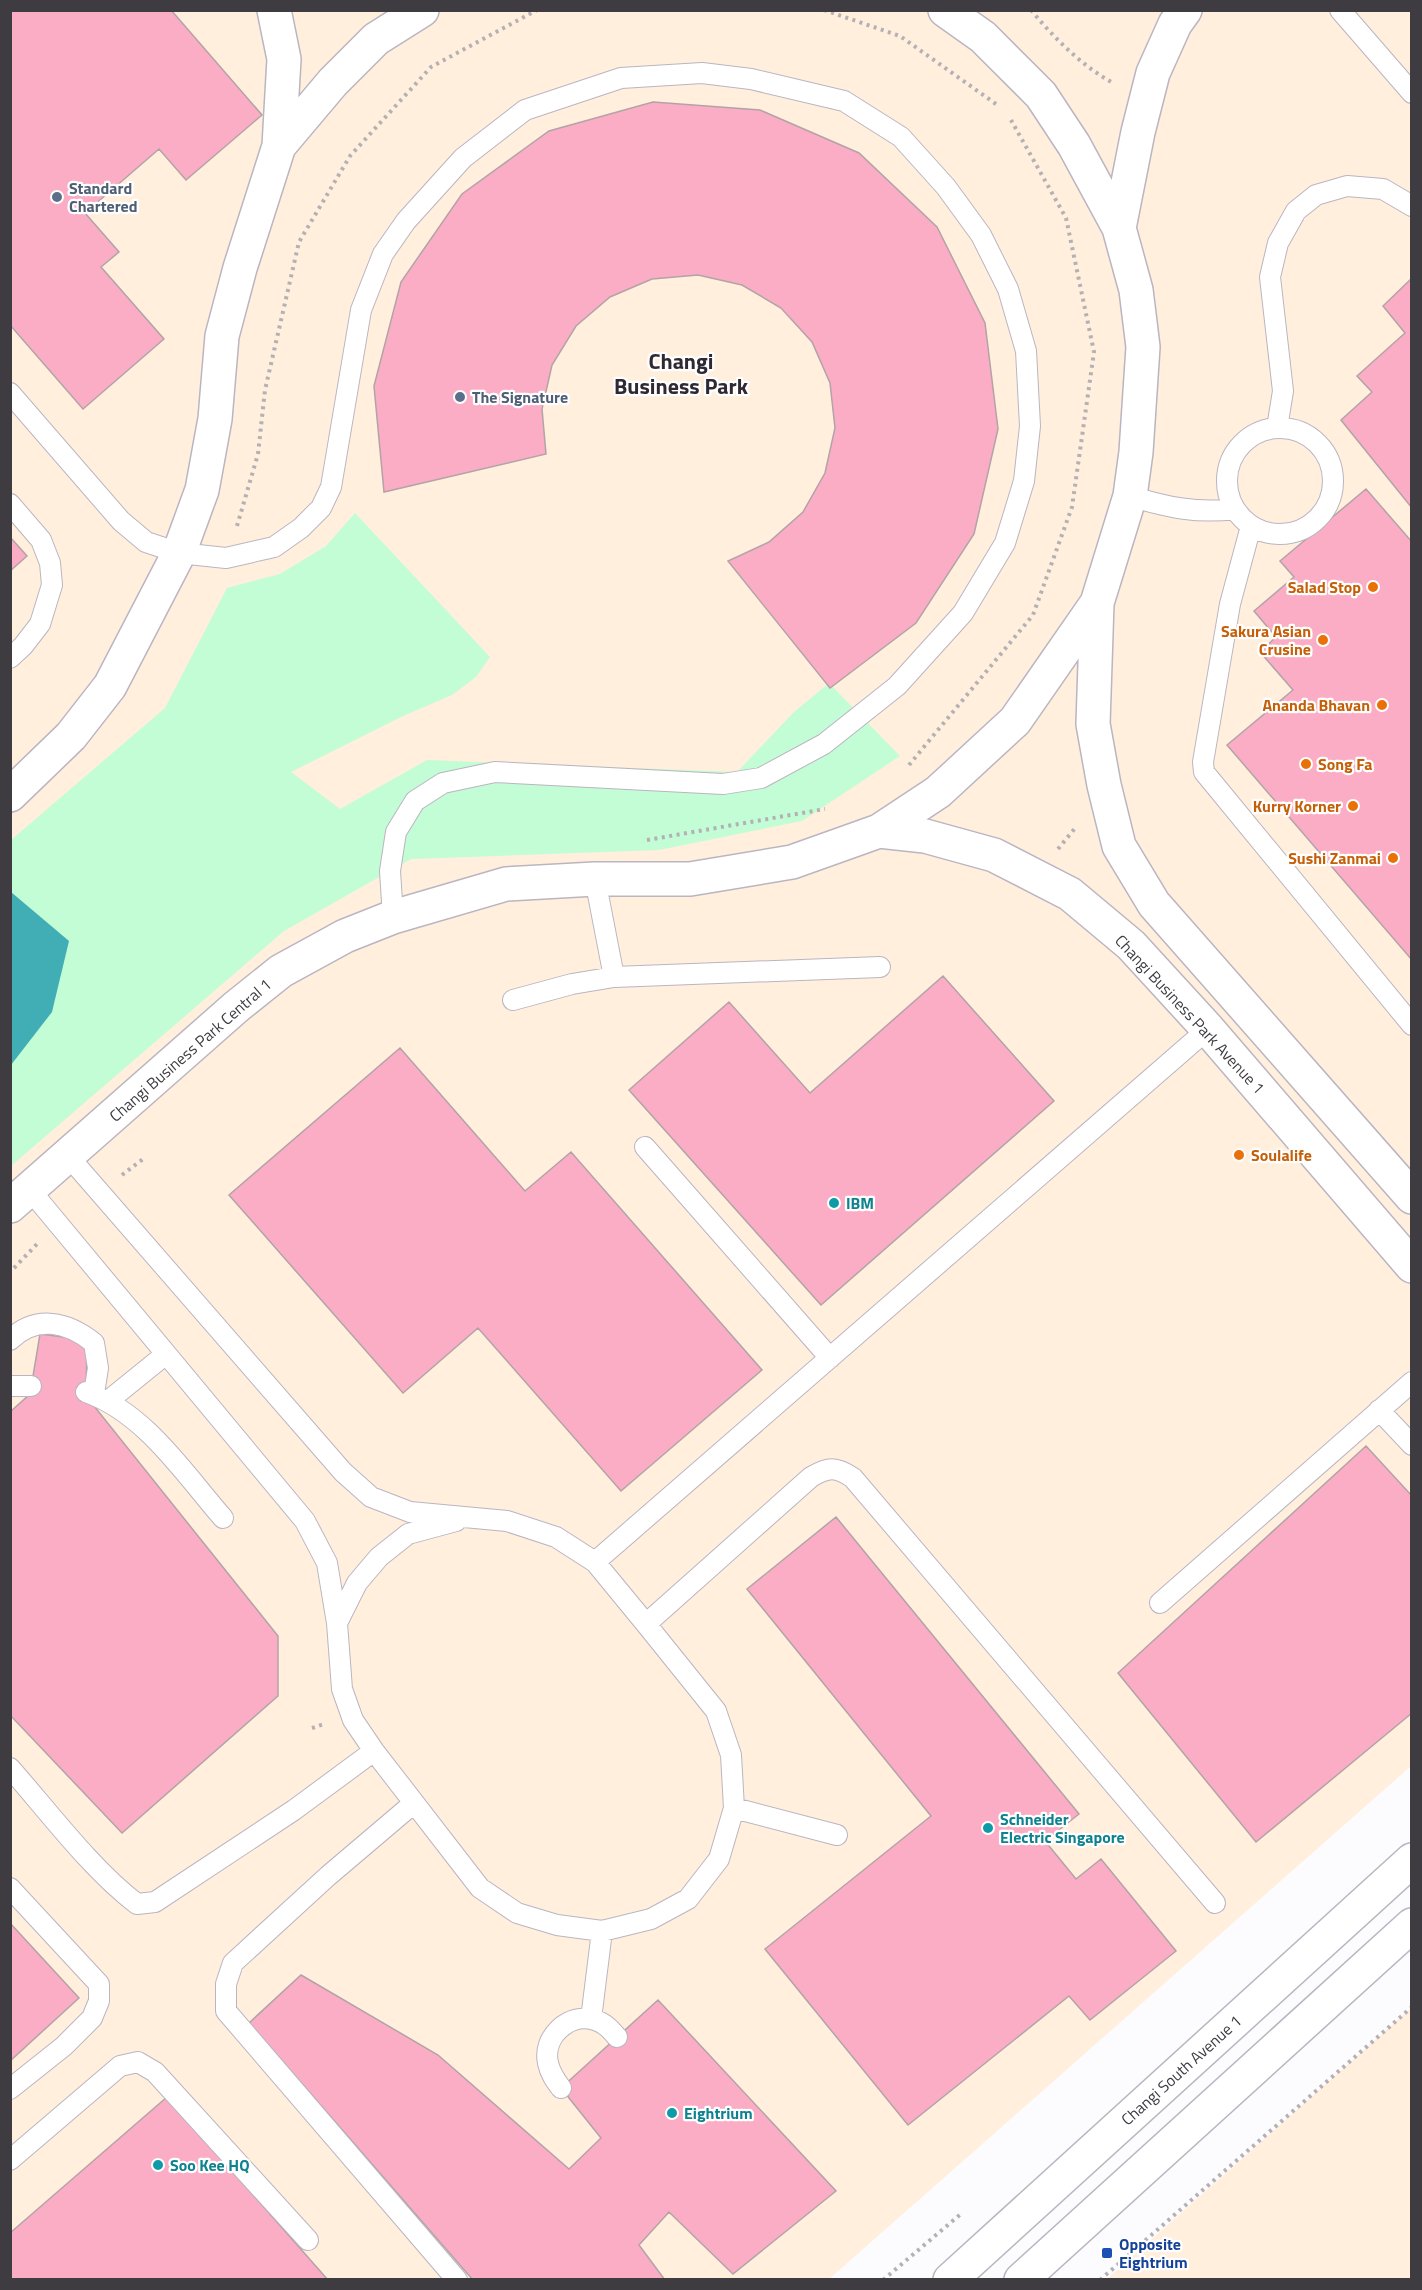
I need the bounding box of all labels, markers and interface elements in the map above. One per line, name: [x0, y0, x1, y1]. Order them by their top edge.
place label: Standard Chartered: [69, 176, 138, 218]
marker: Standard Chartered: [50, 190, 64, 204]
district label: Changi Business Park: [614, 344, 749, 403]
place label: The Signature: [472, 385, 568, 409]
marker: The Signature: [453, 390, 467, 404]
place label: Salad Stop: [1288, 575, 1361, 599]
marker: Salad Stop: [1366, 580, 1380, 594]
place label: Sakura Asian Crusine: [1221, 619, 1311, 661]
marker: Sakura Asian Crusine: [1316, 633, 1330, 647]
place label: Ananda Bhavan: [1262, 693, 1370, 717]
marker: Ananda Bhavan: [1375, 698, 1389, 712]
place label: Song Fa: [1318, 752, 1373, 776]
marker: Song Fa: [1299, 757, 1313, 771]
place label: Kurry Korner: [1253, 794, 1341, 818]
marker: Kurry Korner: [1346, 799, 1360, 813]
place label: Sushi Zanmai: [1288, 846, 1381, 870]
marker: Sushi Zanmai: [1386, 851, 1400, 865]
street label: Changi Business Park Avenue 1: [1110, 929, 1270, 1099]
street label: Changi Business Park Central 1: [104, 973, 276, 1127]
place label: Soulalife: [1251, 1143, 1312, 1167]
marker: Soulalife: [1232, 1148, 1246, 1162]
place label: IBM: [846, 1191, 874, 1215]
marker: IBM: [827, 1196, 841, 1210]
place label: Schneider Electric Singapore: [1000, 1807, 1125, 1849]
marker: Schneider Electric Singapore: [981, 1821, 995, 1835]
street label: Changi South Avenue 1: [1115, 2009, 1247, 2131]
place label: Eightrium: [684, 2101, 753, 2125]
marker: Eightrium: [665, 2106, 679, 2120]
place label: Soo Kee HQ: [170, 2153, 250, 2177]
marker: Soo Kee HQ: [151, 2158, 165, 2172]
place label: Opposite Eightrium: [1119, 2232, 1188, 2274]
marker: Opposite Eightrium: [1100, 2246, 1114, 2260]

